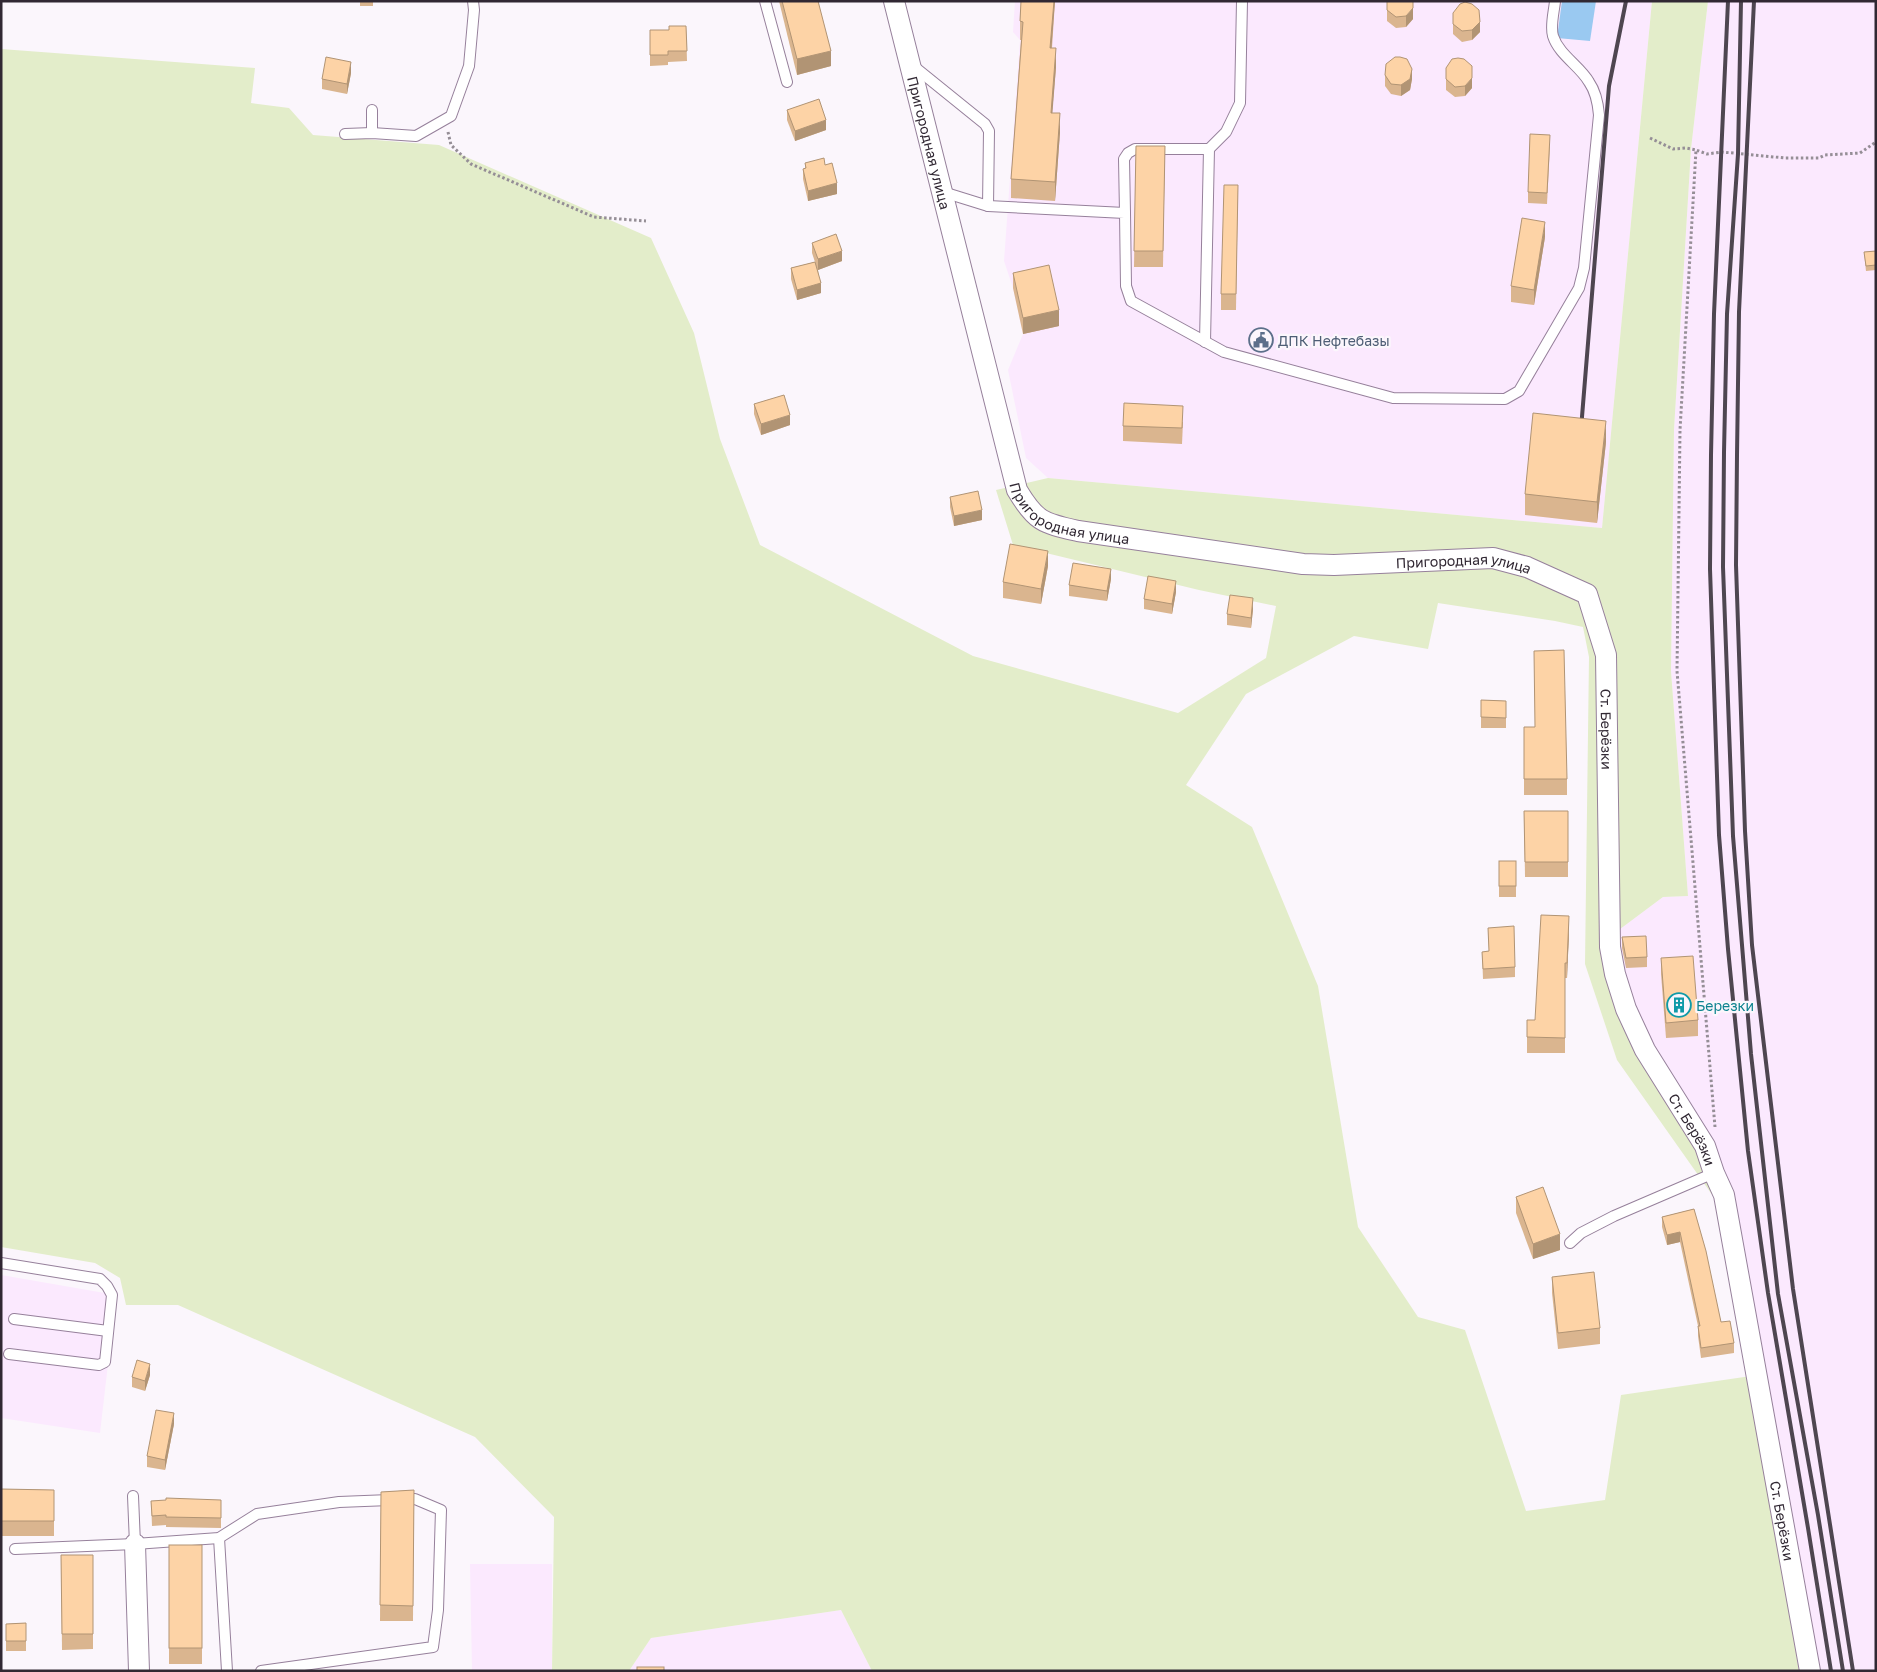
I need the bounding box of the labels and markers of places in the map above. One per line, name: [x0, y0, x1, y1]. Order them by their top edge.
public building icon: ДПК Нефтебазы: [1248, 327, 1274, 353]
place label: ДПК Нефтебазы: [1278, 332, 1390, 349]
building icon: Березки: [1666, 992, 1692, 1018]
place label: Березки: [1696, 997, 1754, 1014]

